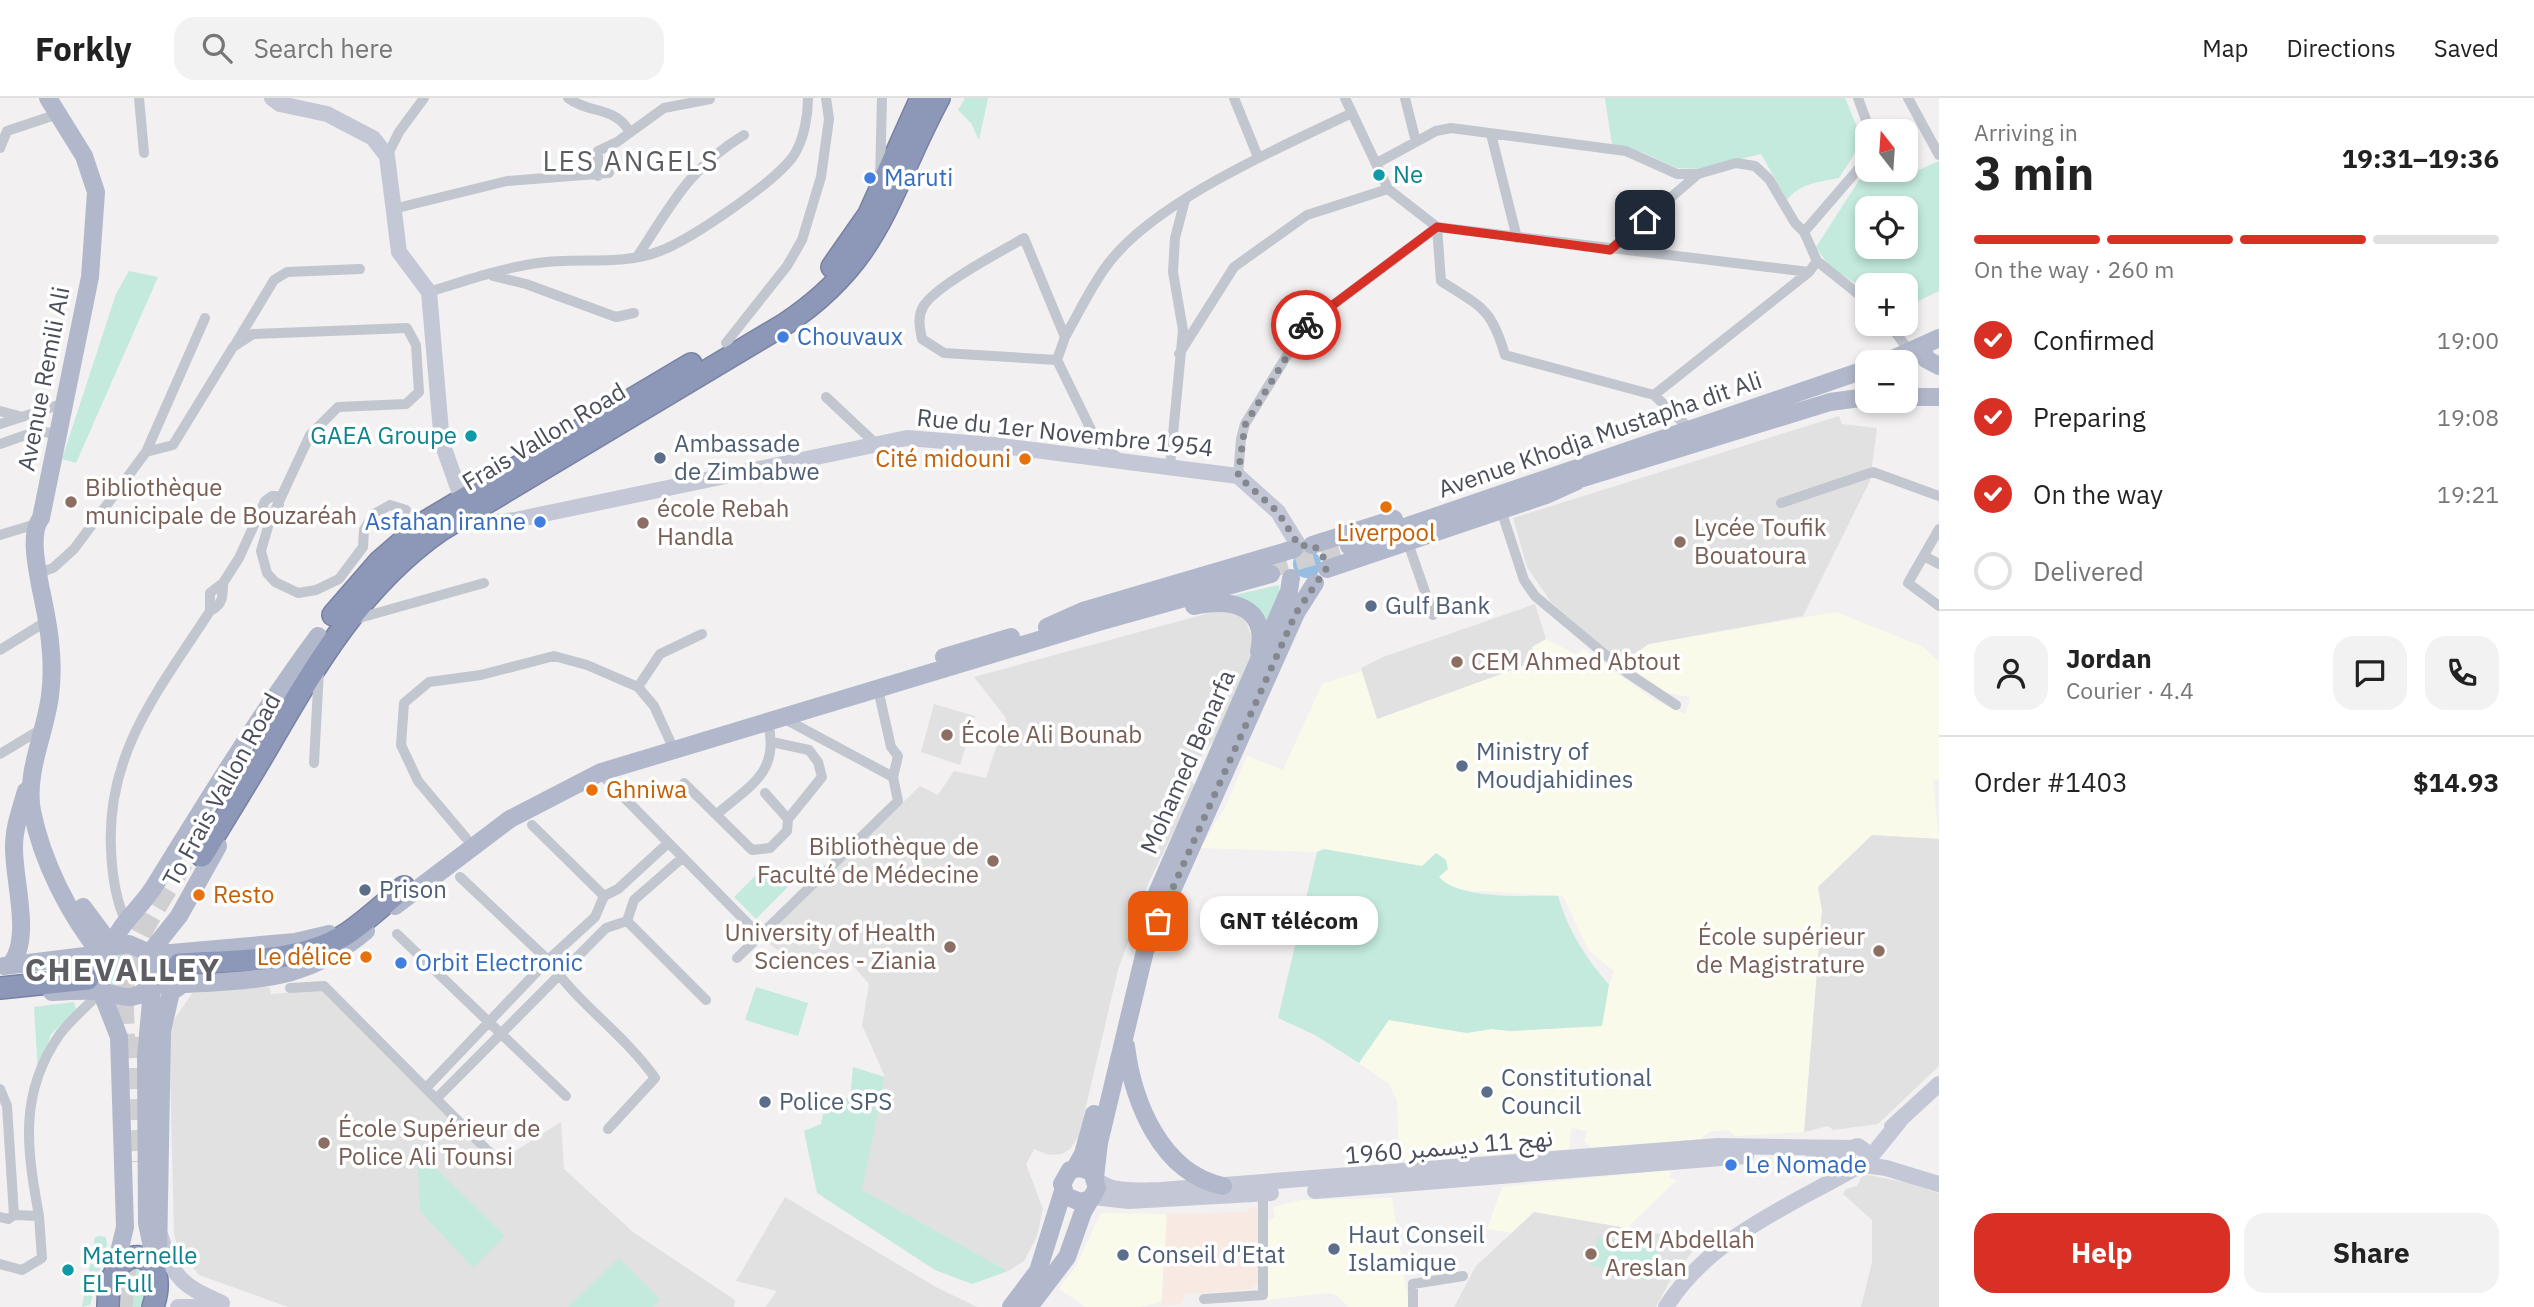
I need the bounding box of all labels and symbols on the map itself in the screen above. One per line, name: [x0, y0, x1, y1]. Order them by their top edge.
north arrow: [1855, 119, 1918, 182]
district label: LES ANGELS: [542, 142, 720, 179]
place label: Ne: [1393, 158, 1423, 190]
place label: Maruti: [884, 161, 953, 193]
marker: Ne: [1371, 167, 1387, 183]
marker: Maruti: [862, 170, 878, 186]
pin: [1615, 190, 1675, 250]
street label: Avenue Remili Ali: [9, 284, 77, 474]
courier: [1271, 290, 1341, 360]
place label: Chouvaux: [797, 320, 903, 352]
marker: Chouvaux: [775, 329, 791, 345]
street label: Avenue Khodja Mustapha dit Ali: [1434, 364, 1766, 505]
street label: Frais Vallon Road: [456, 375, 631, 498]
street label: Rue du 1er Novembre 1954: [915, 401, 1215, 463]
place label: GAEA Groupe: [310, 419, 457, 451]
place label: Ambassade de Zimbabwe: [674, 427, 820, 487]
marker: GAEA Groupe: [463, 428, 479, 444]
place label: Cité midouni: [875, 442, 1011, 474]
marker: Ambassade de Zimbabwe: [652, 450, 668, 466]
marker: Cité midouni: [1017, 451, 1033, 467]
place label: Bibliothèque municipale de Bouzaréah: [85, 471, 357, 531]
place label: école Rebah Handla: [657, 492, 789, 552]
marker: Bibliothèque municipale de Bouzaréah: [63, 494, 79, 510]
marker: Liverpool: [1378, 499, 1394, 515]
place label: Asfahan iranne: [365, 505, 526, 537]
place label: Lycée Toufik Bouatoura: [1694, 511, 1827, 571]
marker: Asfahan iranne: [532, 514, 548, 530]
marker: école Rebah Handla: [635, 515, 651, 531]
place label: Liverpool: [1337, 516, 1435, 548]
marker: Lycée Toufik Bouatoura: [1672, 534, 1688, 550]
place label: Gulf Bank: [1385, 589, 1490, 621]
marker: Gulf Bank: [1363, 598, 1379, 614]
place label: CEM Ahmed Abtout: [1471, 645, 1681, 677]
marker: CEM Ahmed Abtout: [1449, 654, 1465, 670]
street label: Mohamed Benarfa: [1132, 665, 1242, 858]
street label: To Frais Vallon Road: [155, 687, 288, 892]
place label: École Ali Bounab: [961, 718, 1142, 750]
marker: École Ali Bounab: [939, 727, 955, 743]
place label: Ministry of Moudjahidines: [1476, 735, 1633, 795]
marker: Ministry of Moudjahidines: [1454, 758, 1470, 774]
place label: Ghniwa: [606, 773, 687, 805]
marker: Ghniwa: [584, 782, 600, 798]
place label: Bibliothèque de Faculté de Médecine: [757, 830, 979, 890]
marker: Bibliothèque de Faculté de Médecine: [985, 853, 1001, 869]
place label: Prison: [379, 873, 447, 905]
place label: Resto: [213, 878, 274, 910]
marker: Prison: [357, 882, 373, 898]
marker: Resto: [191, 887, 207, 903]
pin: [1128, 891, 1188, 951]
callout: GNT télécom: [1200, 896, 1378, 946]
place label: University of Health Sciences - Ziania: [725, 916, 936, 976]
place label: École supérieur de Magistrature: [1696, 920, 1865, 980]
marker: University of Health Sciences - Ziania: [942, 939, 958, 955]
place label: Le délice: [257, 940, 352, 972]
marker: École supérieur de Magistrature: [1871, 943, 1887, 959]
place label: Orbit Electronic: [415, 946, 583, 978]
district label: CHEVALLEY: [25, 948, 221, 990]
marker: Le délice: [358, 949, 374, 965]
marker: Orbit Electronic: [393, 955, 409, 971]
place label: Constitutional Council: [1501, 1061, 1652, 1121]
marker: Constitutional Council: [1479, 1084, 1495, 1100]
place label: Police SPS: [779, 1085, 892, 1117]
marker: Police SPS: [757, 1094, 773, 1110]
place label: École Supérieur de Police Ali Tounsi: [338, 1112, 540, 1172]
street label: نهج 11 ديسمبر 1960: [1344, 1121, 1554, 1173]
marker: École Supérieur de Police Ali Tounsi: [316, 1135, 332, 1151]
place label: Le Nomade: [1745, 1148, 1867, 1180]
marker: Le Nomade: [1723, 1157, 1739, 1173]
place label: Haut Conseil Islamique: [1348, 1218, 1485, 1278]
place label: CEM Abdellah Areslan: [1605, 1223, 1755, 1283]
place label: Conseil d'Etat: [1137, 1238, 1285, 1270]
place label: Maternelle EL Full: [82, 1239, 198, 1299]
marker: Haut Conseil Islamique: [1326, 1241, 1342, 1257]
marker: CEM Abdellah Areslan: [1583, 1246, 1599, 1262]
marker: Conseil d'Etat: [1115, 1247, 1131, 1263]
marker: Maternelle EL Full: [60, 1262, 76, 1278]

